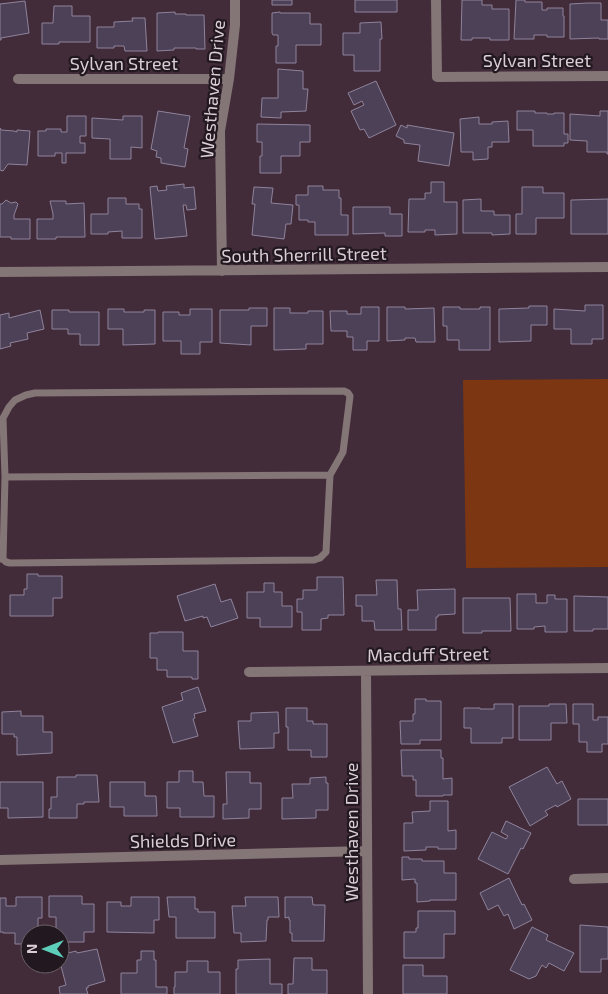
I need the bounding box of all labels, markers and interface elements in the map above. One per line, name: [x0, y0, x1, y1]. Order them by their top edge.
street label: Westhaven Drive: [195, 19, 229, 159]
street label: Sylvan Street: [483, 49, 591, 71]
street label: Sylvan Street: [70, 52, 178, 74]
street label: South Sherrill Street: [221, 242, 387, 266]
street label: Macduff Street: [367, 642, 489, 666]
street label: Westhaven Drive: [340, 762, 362, 902]
street label: Shields Drive: [130, 828, 236, 852]
north arrow: [20, 924, 70, 974]
text: N: [23, 944, 40, 954]

